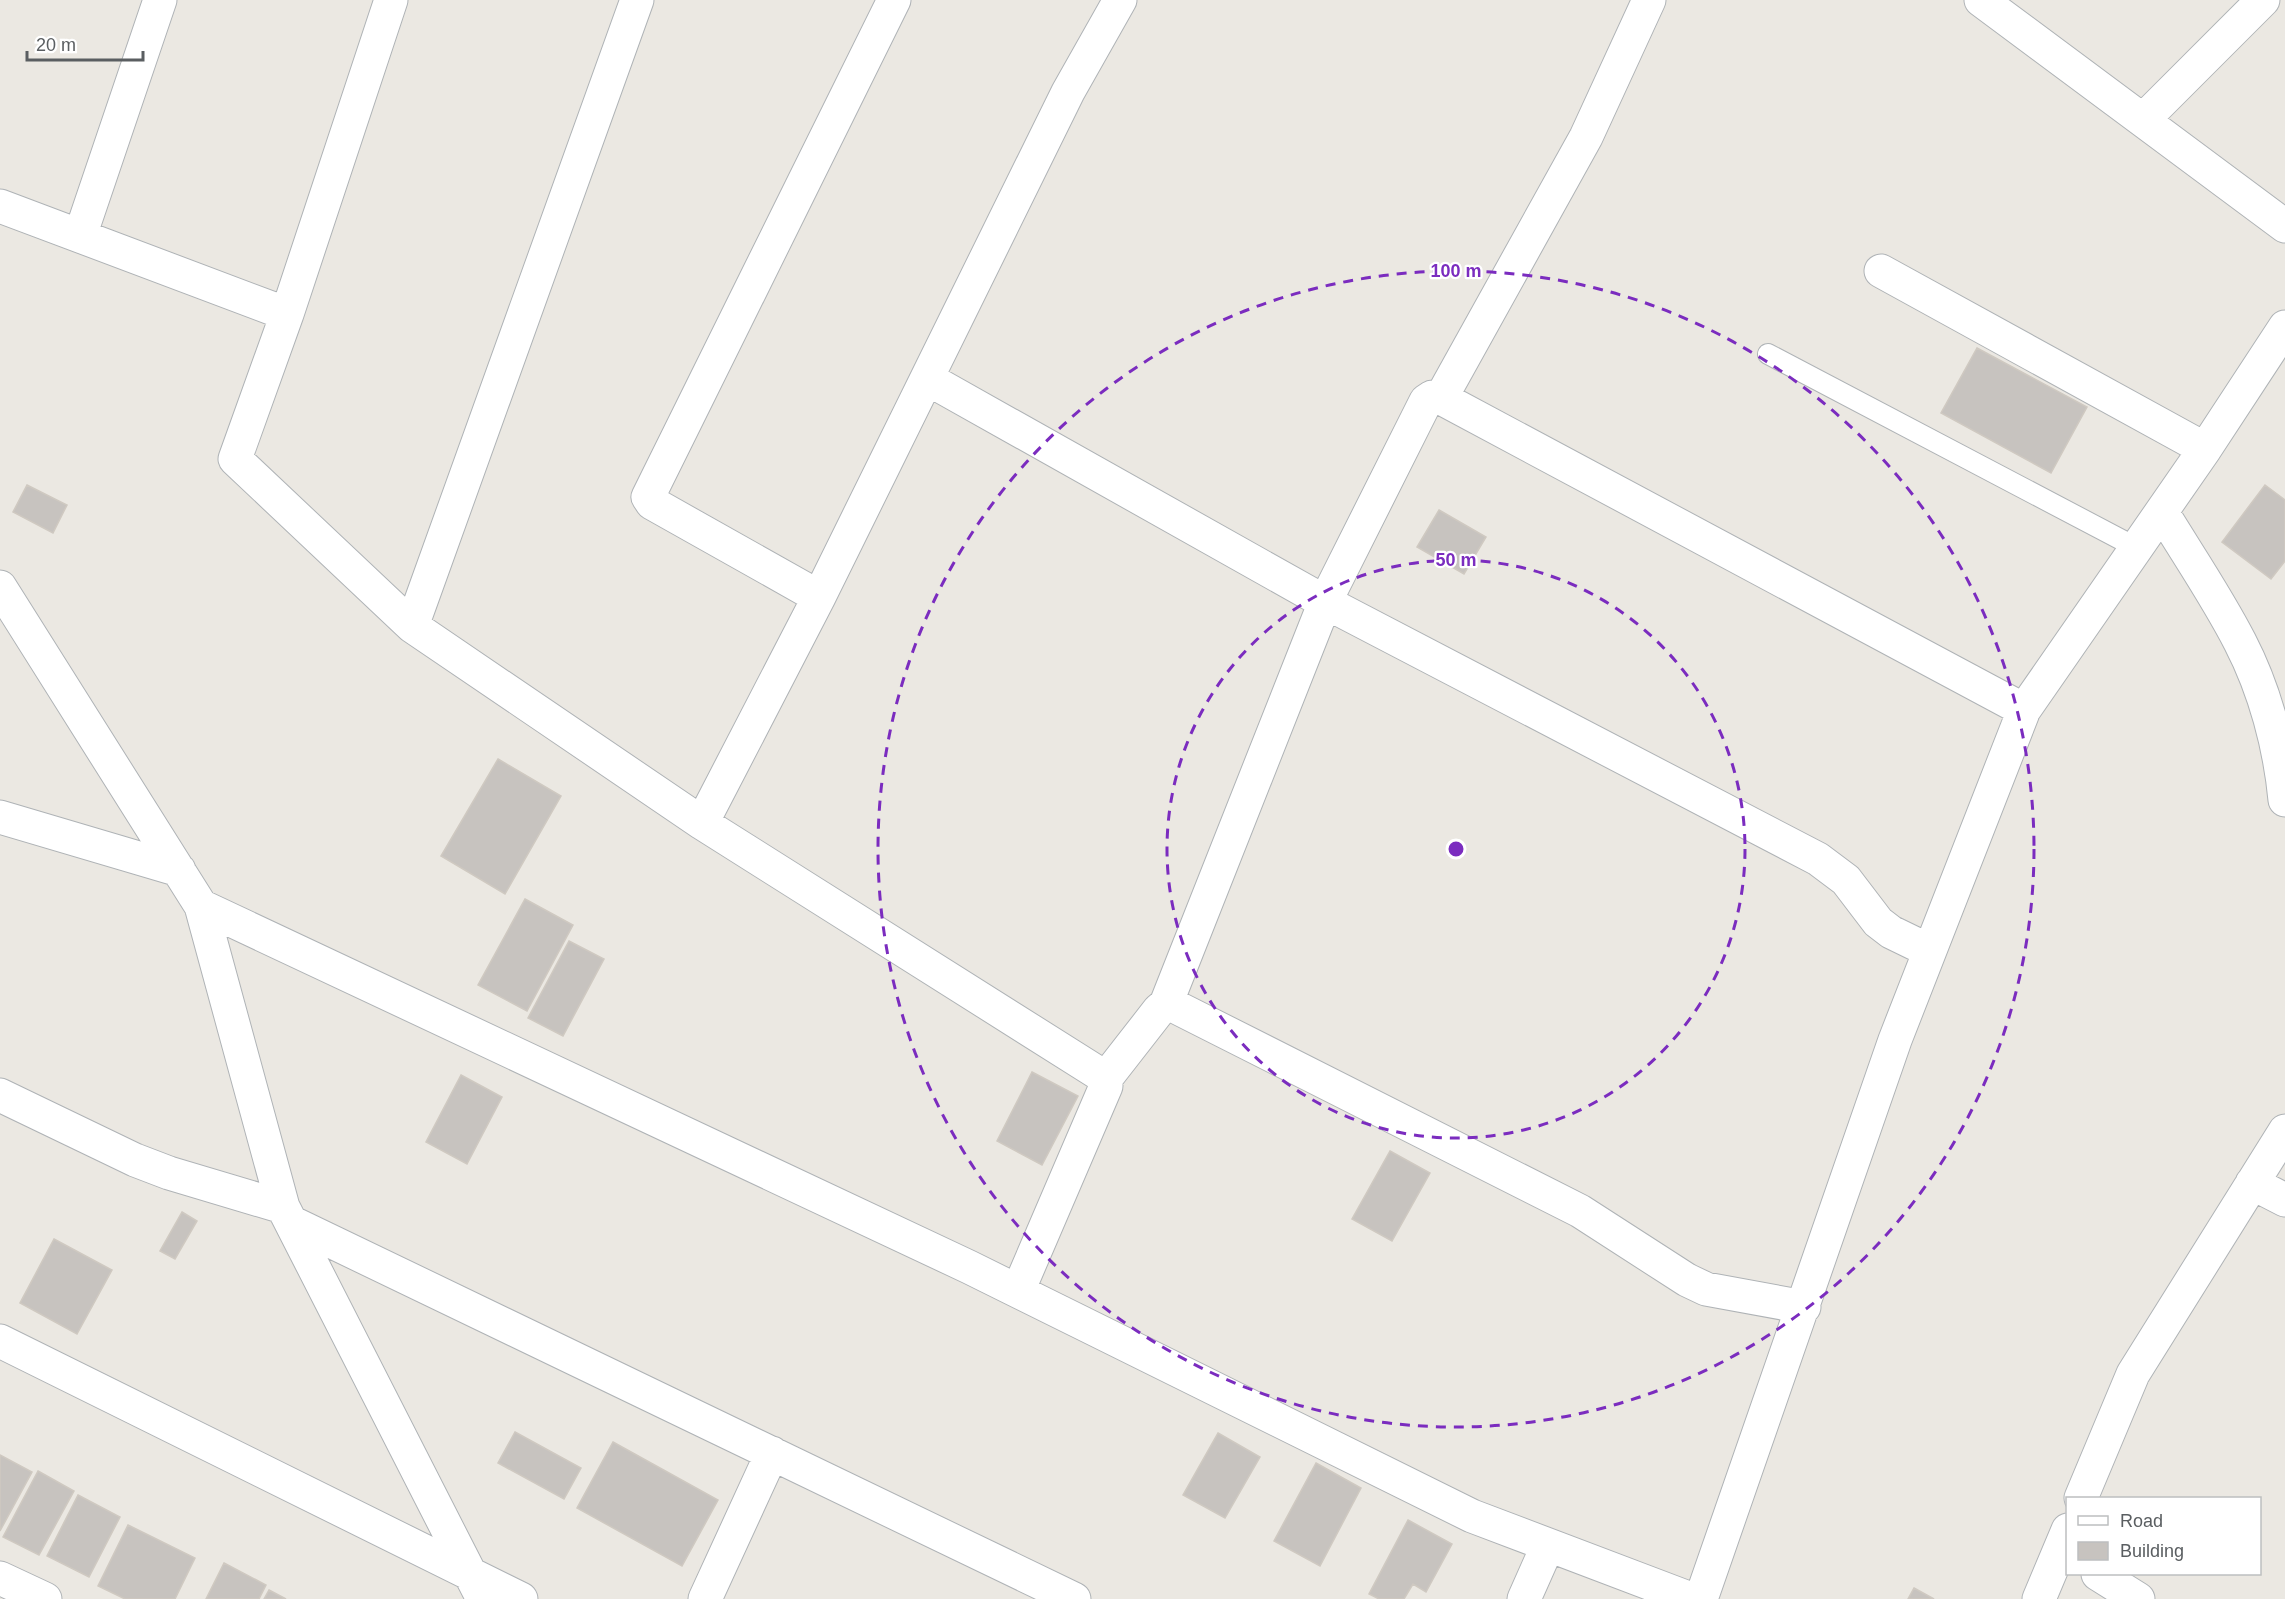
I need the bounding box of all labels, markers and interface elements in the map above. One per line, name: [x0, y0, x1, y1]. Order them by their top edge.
scale bar: [27, 24, 142, 62]
text: 20 m: [36, 35, 76, 55]
text: 100 m: [1430, 261, 1482, 281]
text: 50 m: [1435, 550, 1477, 570]
centre of rings: [1446, 839, 1466, 859]
legend: [2066, 1497, 2261, 1575]
text: Road: [2120, 1511, 2163, 1531]
text: Building: [2120, 1541, 2184, 1561]

